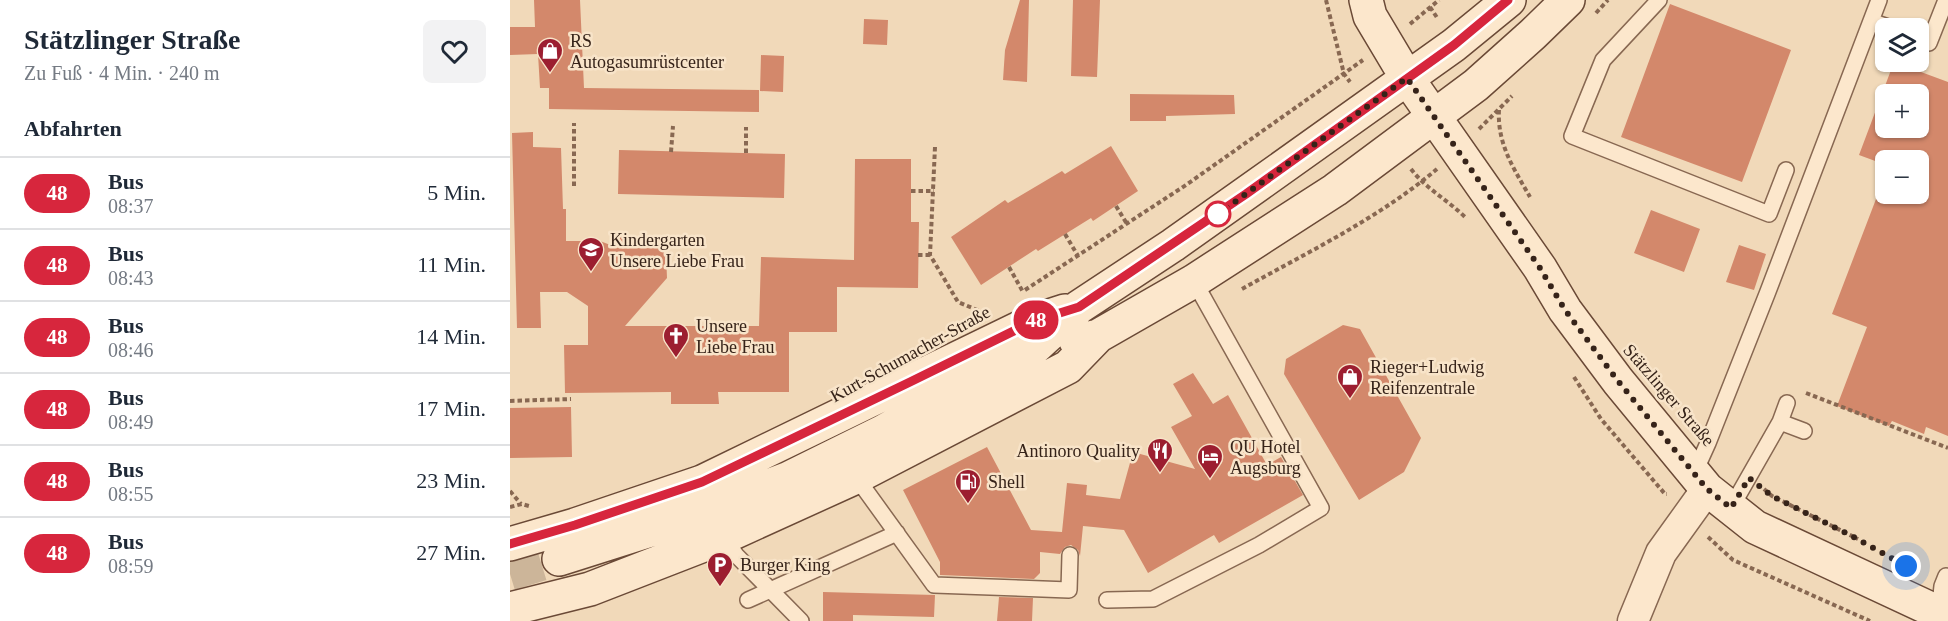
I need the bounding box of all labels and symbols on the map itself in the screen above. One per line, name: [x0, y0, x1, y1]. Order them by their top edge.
place label: RS Autogasumrüstcenter: [570, 31, 724, 72]
shop icon: RS Autogasumrüstcenter: [535, 36, 565, 74]
unlabelled marker: [1205, 201, 1231, 227]
place label: Kindergarten Unsere Liebe Frau: [610, 230, 744, 271]
school or university icon: Kindergarten Unsere Liebe Frau: [576, 235, 606, 273]
line badge: 48: [1009, 300, 1063, 340]
street label: Kurt-Schumacher-Straße: [827, 302, 993, 406]
place label: Unsere Liebe Frau: [696, 316, 774, 357]
church icon: Unsere Liebe Frau: [661, 321, 691, 359]
street label: Stätzlinger Straße: [1619, 340, 1719, 450]
place label: Rieger+Ludwig Reifenzentrale: [1370, 357, 1484, 398]
shop icon: Rieger+Ludwig Reifenzentrale: [1335, 362, 1365, 400]
restaurant icon: Antinoro Quality: [1145, 436, 1175, 474]
place label: QU Hotel Augsburg: [1230, 437, 1301, 478]
place label: Antinoro Quality: [1017, 441, 1140, 461]
hotel icon: QU Hotel Augsburg: [1195, 442, 1225, 480]
fuel station icon: Shell: [953, 467, 983, 505]
place label: Shell: [988, 472, 1025, 492]
parking icon: Burger King: [705, 550, 735, 588]
your location: [1891, 551, 1921, 581]
place label: Burger King: [740, 555, 830, 575]

